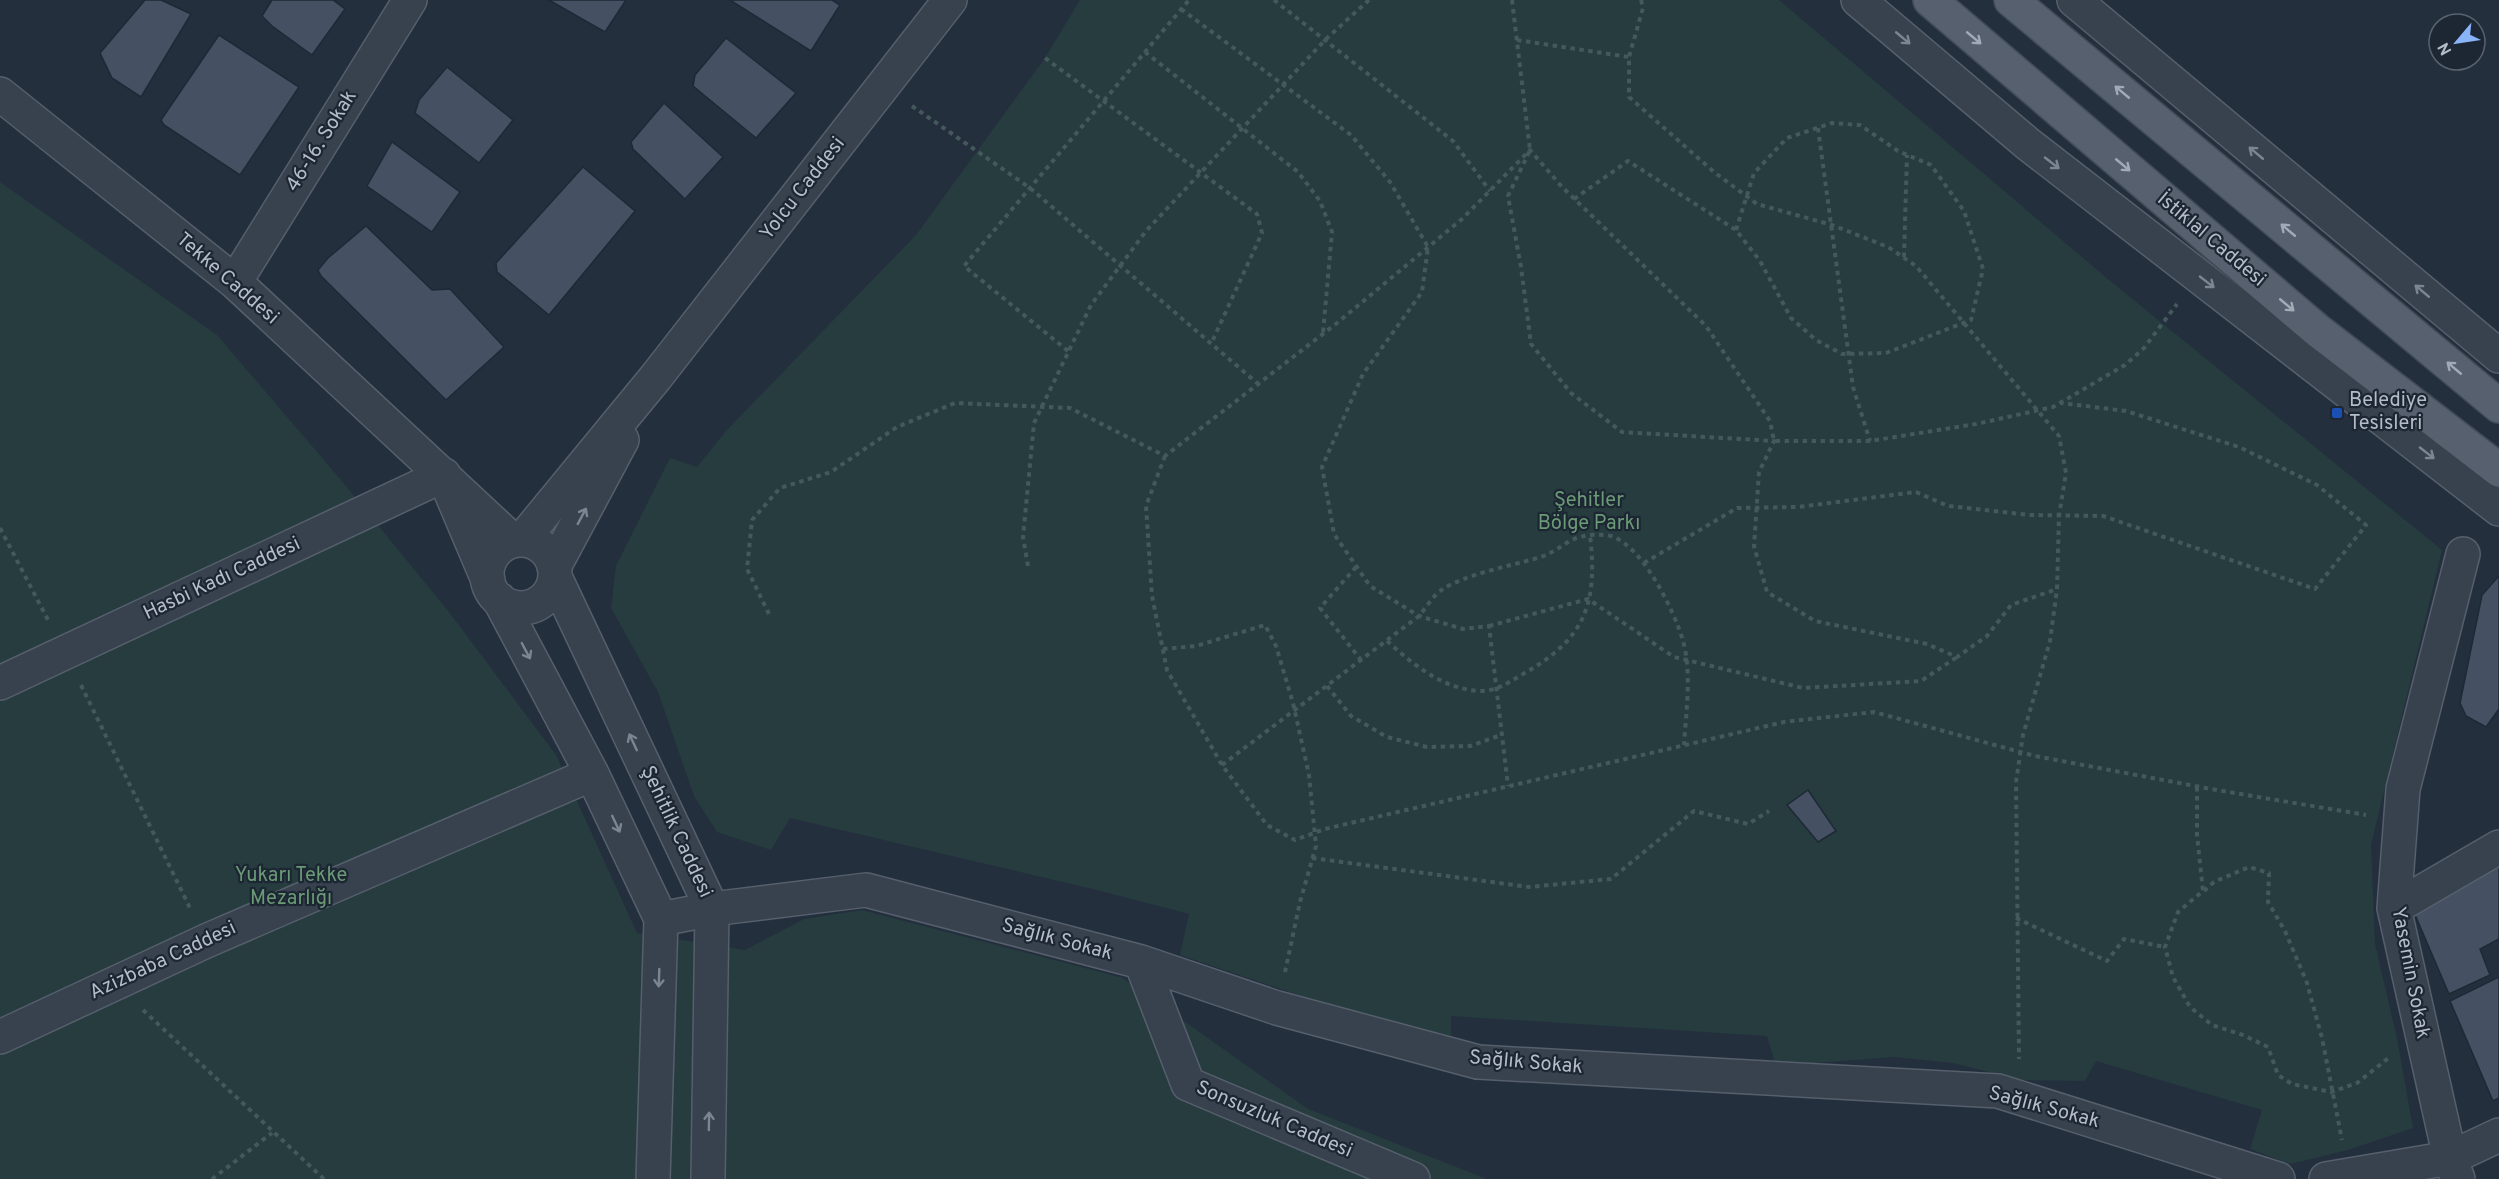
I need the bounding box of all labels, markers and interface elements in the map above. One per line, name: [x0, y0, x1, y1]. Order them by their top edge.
north arrow: [2427, 12, 2487, 72]
one-way arrow: [1895, 31, 1910, 45]
one-way arrow: [1966, 31, 1981, 45]
text: N: [2434, 38, 2457, 58]
street label: 46-16. Sokak: [281, 85, 363, 197]
one-way arrow: [2114, 86, 2130, 99]
street label: Yolcu Caddesi: [754, 132, 852, 246]
one-way arrow: [2248, 146, 2264, 159]
one-way arrow: [2044, 156, 2060, 169]
one-way arrow: [2115, 158, 2131, 171]
street label: İstiklal Caddesi: [2151, 186, 2271, 293]
one-way arrow: [2280, 224, 2296, 237]
street label: Tekke Caddesi: [170, 227, 284, 331]
one-way arrow: [2198, 276, 2214, 289]
one-way arrow: [2414, 285, 2430, 298]
one-way arrow: [2279, 298, 2295, 311]
one-way arrow: [2446, 362, 2462, 375]
place label: Belediye Tesisleri: [2349, 388, 2427, 437]
marker: Belediye Tesisleri: [2330, 406, 2344, 420]
one-way arrow: [2419, 447, 2435, 460]
park label: Şehitler Bölge Parkı: [1538, 488, 1640, 537]
one-way arrow: [576, 508, 588, 525]
street label: Hasbi Kadı Caddesi: [139, 531, 305, 627]
one-way arrow: [520, 642, 532, 659]
one-way arrow: [627, 734, 638, 752]
street label: Şehitlik Caddesi: [634, 762, 718, 902]
one-way arrow: [610, 815, 622, 833]
park label: Yukarı Tekke Mezarlığı: [235, 863, 347, 912]
street label: Yasemin Sokak: [2384, 905, 2436, 1041]
street label: Sağlık Sokak: [999, 913, 1115, 967]
street label: Azizbaba Caddesi: [85, 916, 241, 1006]
one-way arrow: [653, 967, 665, 987]
street label: Sağlık Sokak: [1468, 1045, 1584, 1081]
street label: Sonsuzluk Caddesi: [1192, 1075, 1356, 1165]
street label: Sağlık Sokak: [1986, 1081, 2102, 1135]
one-way arrow: [703, 1111, 715, 1131]

